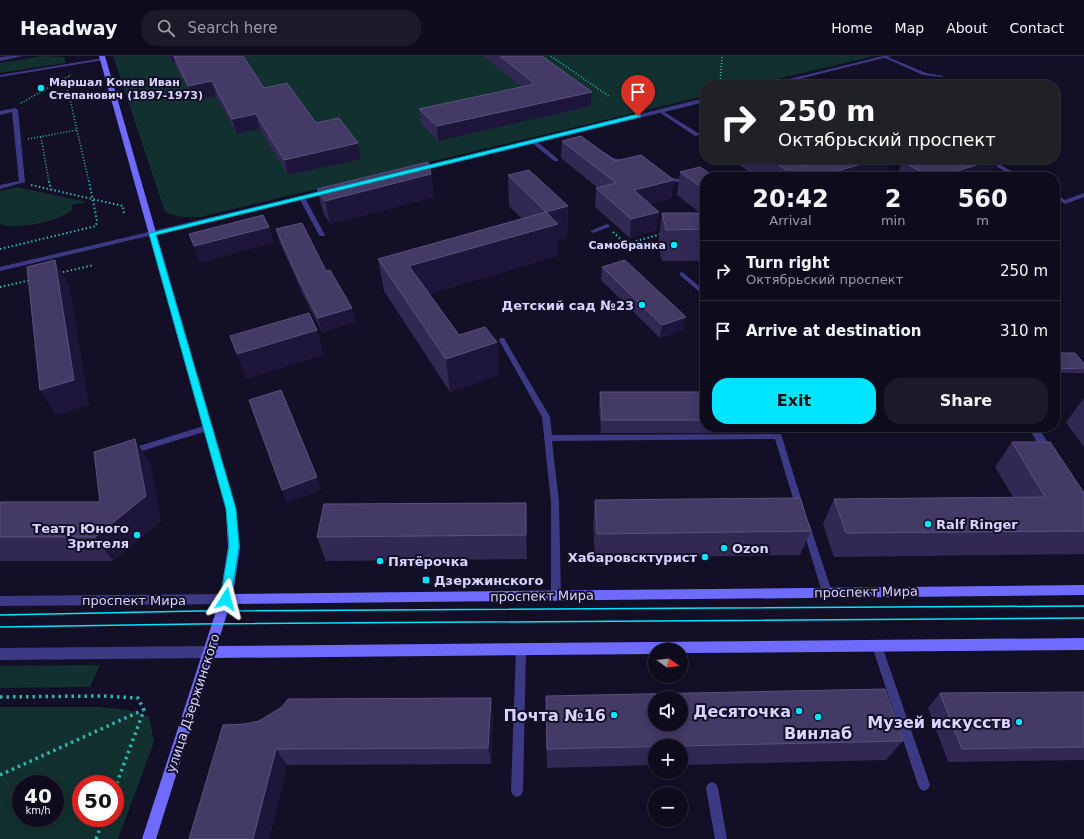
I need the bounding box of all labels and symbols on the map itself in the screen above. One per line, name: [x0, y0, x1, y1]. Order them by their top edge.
pin: [621, 75, 655, 116]
place label: Маршал Конев Иван Степанович (1897-1973): [49, 76, 203, 102]
marker: Маршал Конев Иван Степанович (1897-1973): [36, 83, 46, 93]
place label: Самобранка: [588, 239, 666, 252]
marker: Самобранка: [669, 240, 679, 250]
place label: Детский сад №23: [502, 298, 634, 313]
marker: Детский сад №23: [637, 300, 647, 310]
place label: Ralf Ringer: [936, 517, 1018, 532]
marker: Ralf Ringer: [923, 519, 933, 529]
place label: Театр Юного Зрителя: [32, 521, 129, 551]
marker: Театр Юного Зрителя: [132, 530, 142, 540]
place label: Ozon: [732, 541, 769, 556]
marker: Ozon: [719, 543, 729, 553]
place label: Хабаровсктурист: [568, 550, 697, 565]
marker: Хабаровсктурист: [700, 552, 710, 562]
place label: Пятёрочка: [388, 554, 468, 569]
marker: Пятёрочка: [375, 556, 385, 566]
place label: Дзержинского: [434, 573, 544, 588]
marker: Дзержинского: [421, 575, 431, 585]
position arrow: [205, 578, 247, 620]
street label: проспект Мира: [814, 584, 918, 600]
street label: проспект Мира: [490, 588, 594, 604]
street label: проспект Мира: [82, 593, 186, 608]
street label: улица Дзержинского: [163, 632, 223, 774]
north arrow: [648, 643, 688, 683]
place label: Десяточка: [693, 702, 791, 721]
place label: Почта №16: [503, 706, 606, 725]
marker: Десяточка: [794, 706, 804, 716]
marker: Почта №16: [609, 710, 619, 720]
marker: Винлаб: [813, 712, 823, 722]
place label: Музей искусств: [867, 713, 1011, 732]
marker: Музей искусств: [1014, 717, 1024, 727]
place label: Винлаб: [784, 724, 852, 743]
speed limit sign: 50: [72, 775, 124, 827]

